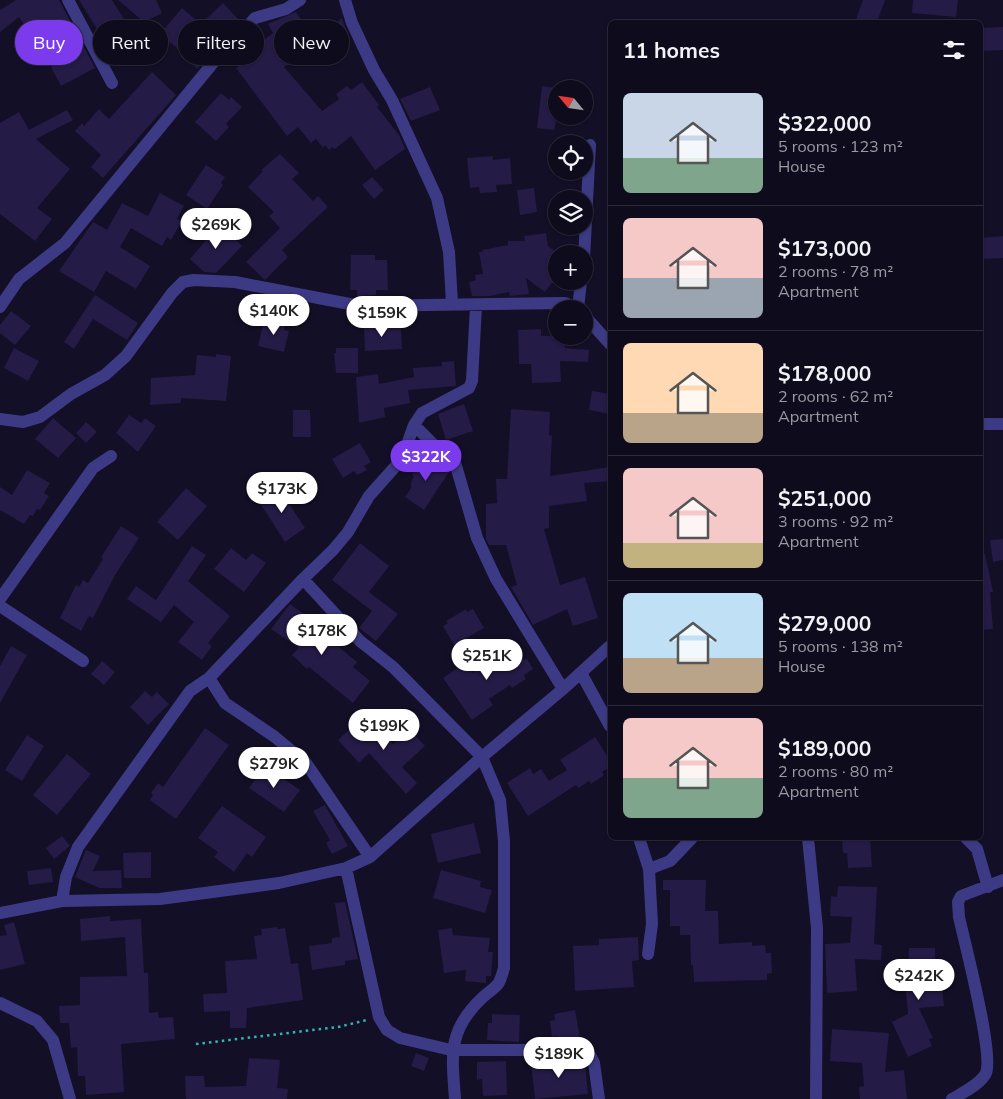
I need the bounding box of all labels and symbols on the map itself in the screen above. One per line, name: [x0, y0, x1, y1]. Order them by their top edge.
north arrow: [548, 80, 592, 125]
pin: $269K: [181, 208, 251, 250]
pin: $140K: [239, 294, 309, 336]
pin: $159K: [347, 296, 417, 338]
pin: $322K: [391, 440, 461, 482]
pin: $173K: [247, 472, 317, 514]
pin: $178K: [287, 614, 357, 656]
pin: $251K: [452, 638, 522, 681]
pin: $199K: [349, 708, 419, 751]
pin: $279K: [239, 746, 309, 789]
pin: $242K: [884, 958, 954, 1001]
pin: $189K: [524, 1036, 594, 1079]

